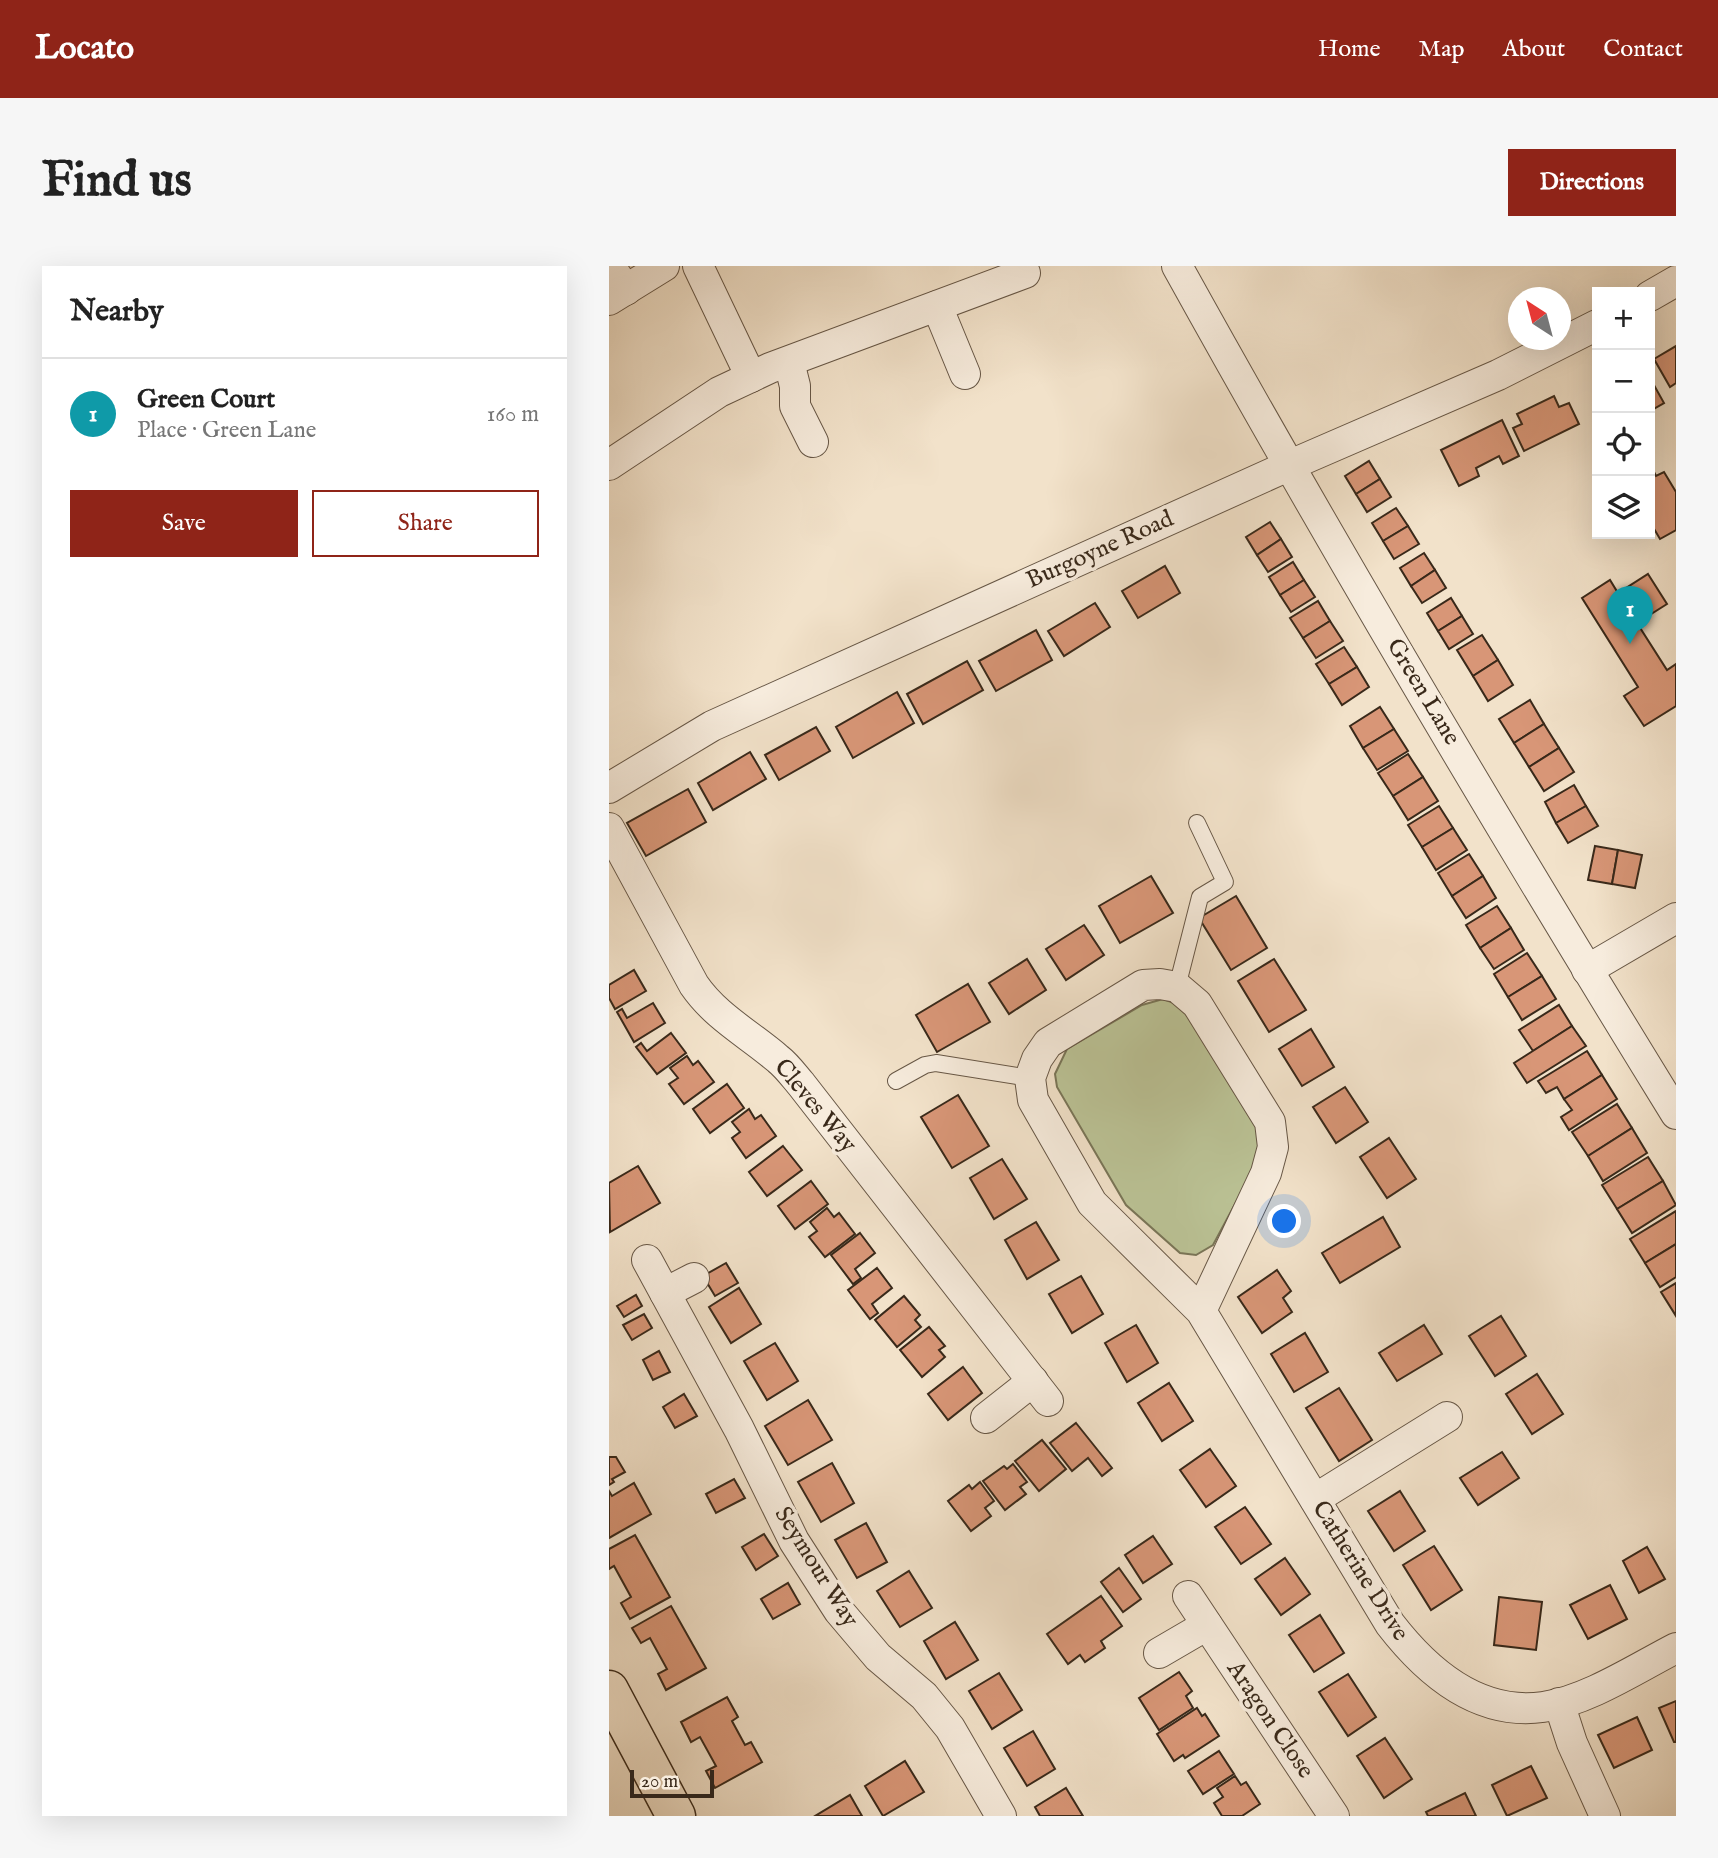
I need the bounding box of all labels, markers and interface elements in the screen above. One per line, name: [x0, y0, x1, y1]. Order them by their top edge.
text: Locato: [35, 28, 134, 70]
text: Home: [1318, 34, 1381, 65]
text: Map: [1419, 34, 1465, 65]
text: About: [1503, 34, 1565, 65]
text: Contact: [1603, 34, 1683, 65]
button: Directions: [1508, 149, 1676, 216]
text: Find us: [42, 151, 192, 213]
north arrow: [1508, 287, 1571, 350]
map controls: [1592, 287, 1655, 539]
button: +: [1592, 287, 1655, 350]
text: Nearby: [70, 293, 163, 331]
button: −: [1592, 350, 1655, 413]
text: Green Court: [137, 383, 275, 416]
text: 1: [89, 400, 97, 429]
text: 160 m: [487, 400, 539, 429]
button: locate: [1592, 413, 1655, 476]
text: Place · Green Lane: [137, 416, 316, 445]
button: layers: [1592, 476, 1655, 539]
button: Save: [70, 490, 298, 557]
button: Share: [312, 490, 539, 557]
street label: Burgoyne Road: [1022, 504, 1179, 596]
pin: 1: [1607, 586, 1653, 644]
street label: Green Lane: [1379, 633, 1467, 751]
street label: Cleves Way: [767, 1053, 863, 1159]
your location: [1267, 1204, 1301, 1238]
street label: Catherine Drive: [1305, 1495, 1415, 1647]
street label: Seymour Way: [767, 1501, 865, 1633]
street label: Aragon Close: [1219, 1654, 1321, 1785]
scale bar: [630, 1767, 714, 1799]
text: 20 m: [641, 1770, 678, 1794]

